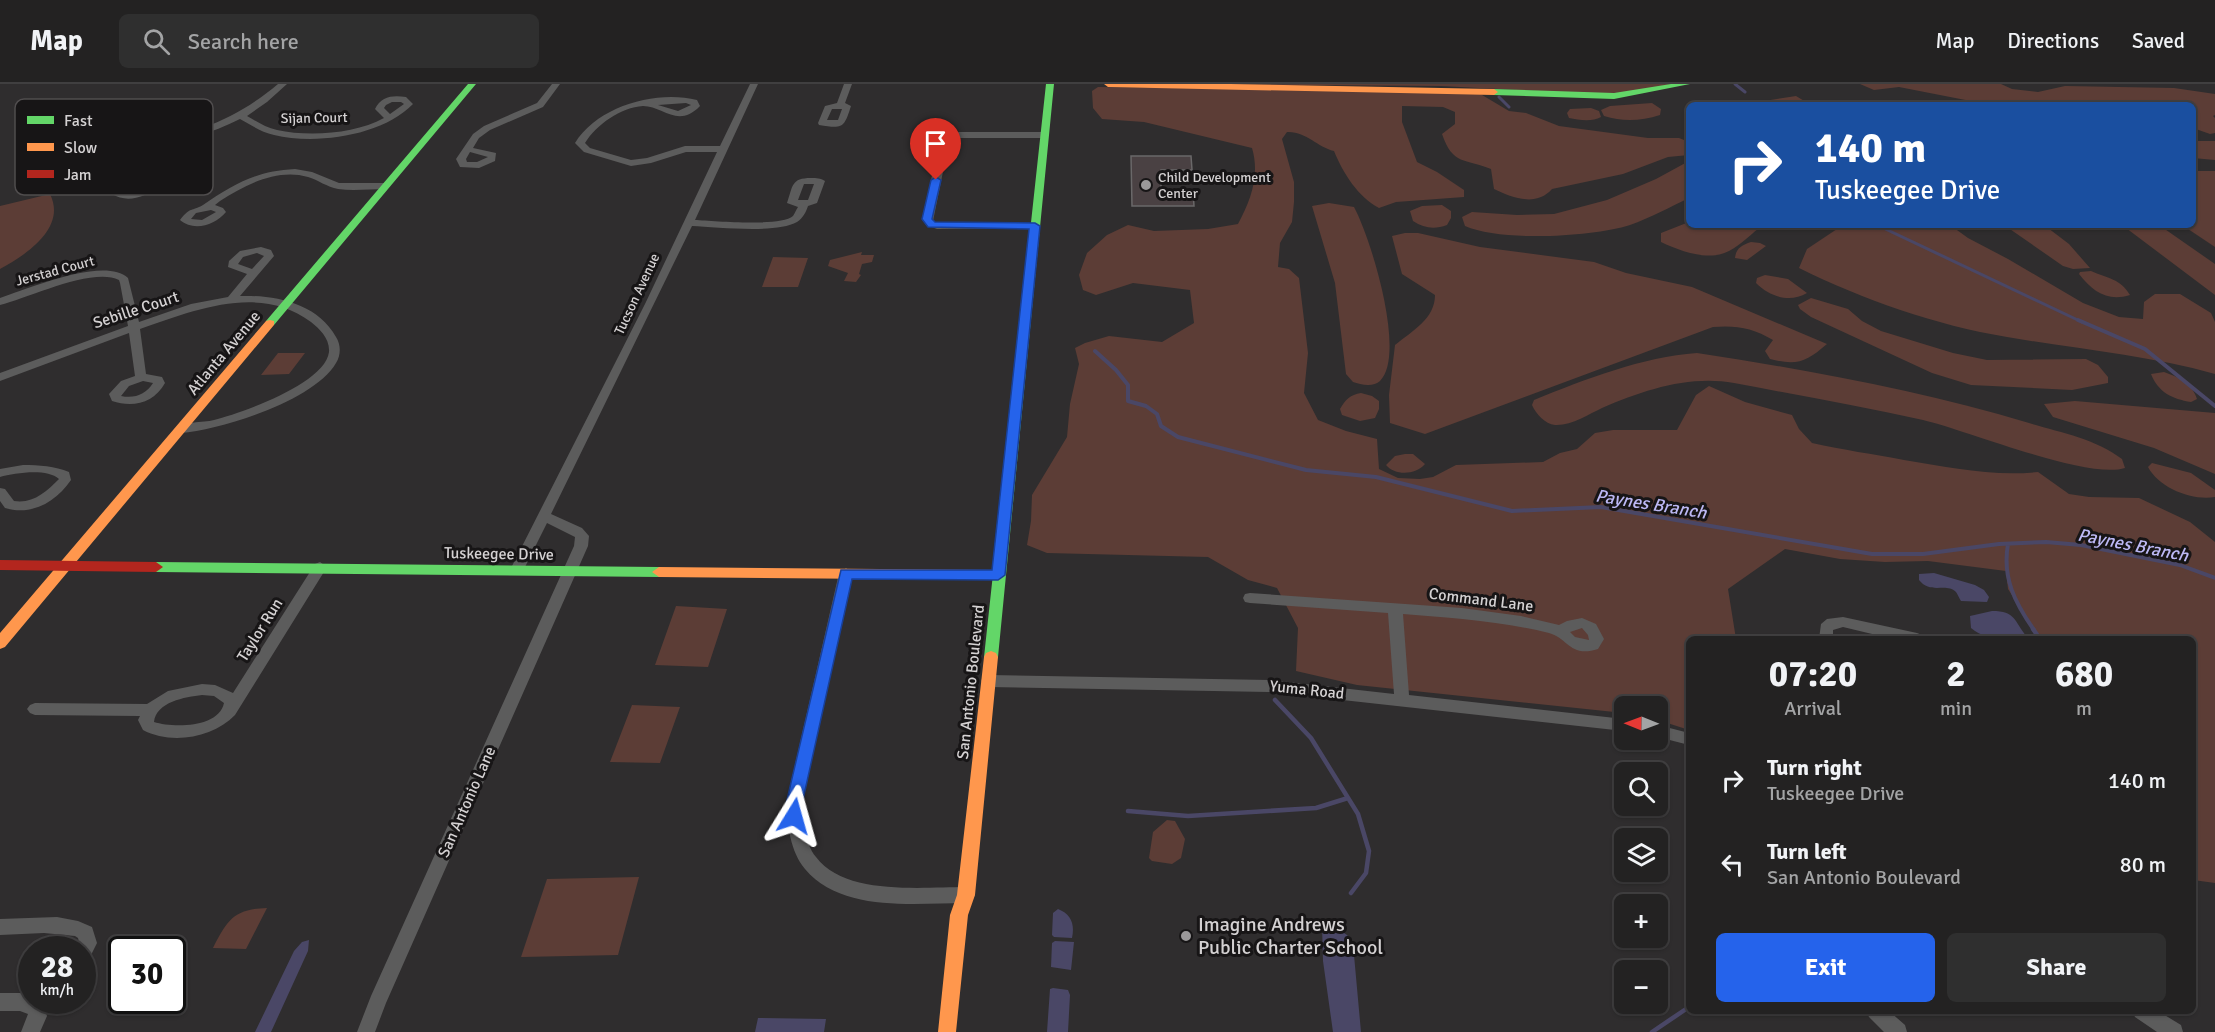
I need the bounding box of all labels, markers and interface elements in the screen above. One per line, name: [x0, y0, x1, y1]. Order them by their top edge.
search box: [119, 14, 539, 68]
text: Map: [30, 24, 83, 58]
icon: search: [140, 25, 173, 58]
text: Search here: [188, 28, 299, 55]
text: Map: [1936, 28, 1974, 54]
text: Directions: [2007, 28, 2099, 54]
text: Saved: [2132, 28, 2185, 54]
legend: [15, 99, 213, 195]
street label: Sijan Court: [280, 109, 348, 127]
text: Fast: [64, 111, 93, 131]
pin: [910, 118, 961, 180]
text: 140 m: [1815, 123, 1926, 174]
icon: right: [1716, 126, 1794, 204]
icon: arrive: [919, 127, 952, 160]
text: Slow: [64, 138, 98, 158]
text: Jam: [64, 165, 92, 185]
place label: Child Development Center: [1158, 169, 1271, 202]
text: Tuskeegee Drive: [1815, 174, 2000, 207]
marker: Child Development Center: [1139, 178, 1153, 192]
street label: Tucson Avenue: [611, 251, 663, 337]
street label: Jerstad Court: [14, 252, 96, 290]
street label: Sebille Court: [91, 287, 182, 333]
street label: Atlanta Avenue: [183, 307, 265, 399]
water label: Paynes Branch: [1594, 484, 1709, 524]
water label: Paynes Branch: [2076, 524, 2191, 567]
street label: Tuskeegee Drive: [444, 543, 554, 565]
street label: Command Lane: [1428, 584, 1534, 616]
street label: Taylor Run: [233, 595, 287, 665]
street label: San Antonio Boulevard: [953, 604, 989, 760]
text: 07:20: [1769, 652, 1857, 697]
text: 2: [1946, 652, 1966, 697]
text: 680: [2055, 652, 2113, 697]
street label: Yuma Road: [1269, 676, 1345, 704]
north arrow: [1614, 696, 1668, 750]
map controls: [1614, 696, 1668, 1014]
text: Arrival: [1784, 696, 1842, 721]
text: min: [1940, 696, 1972, 721]
text: m: [2076, 696, 2092, 721]
street label: San Antonio Lane: [434, 743, 500, 861]
text: Turn right: [1767, 754, 1862, 781]
button: search: [1614, 762, 1668, 816]
icon: right: [1716, 764, 1749, 797]
text: 140 m: [2108, 767, 2166, 794]
text: Tuskeegee Drive: [1767, 781, 1904, 806]
position arrow: [762, 784, 826, 848]
button: layers: [1614, 828, 1668, 882]
text: Turn left: [1767, 838, 1847, 865]
icon: left: [1716, 848, 1749, 881]
text: 80 m: [2120, 851, 2166, 878]
text: San Antonio Boulevard: [1767, 865, 1961, 890]
button: +: [1614, 894, 1668, 948]
place label: Imagine Andrews Public Charter School: [1198, 912, 1383, 960]
marker: Imagine Andrews Public Charter School: [1179, 929, 1193, 943]
button: Exit: [1716, 933, 1935, 1002]
button: Share: [1947, 933, 2166, 1002]
speed limit sign: 30: [108, 936, 186, 1014]
text: 28: [41, 949, 73, 986]
button: −: [1614, 960, 1668, 1014]
text: km/h: [40, 981, 74, 999]

